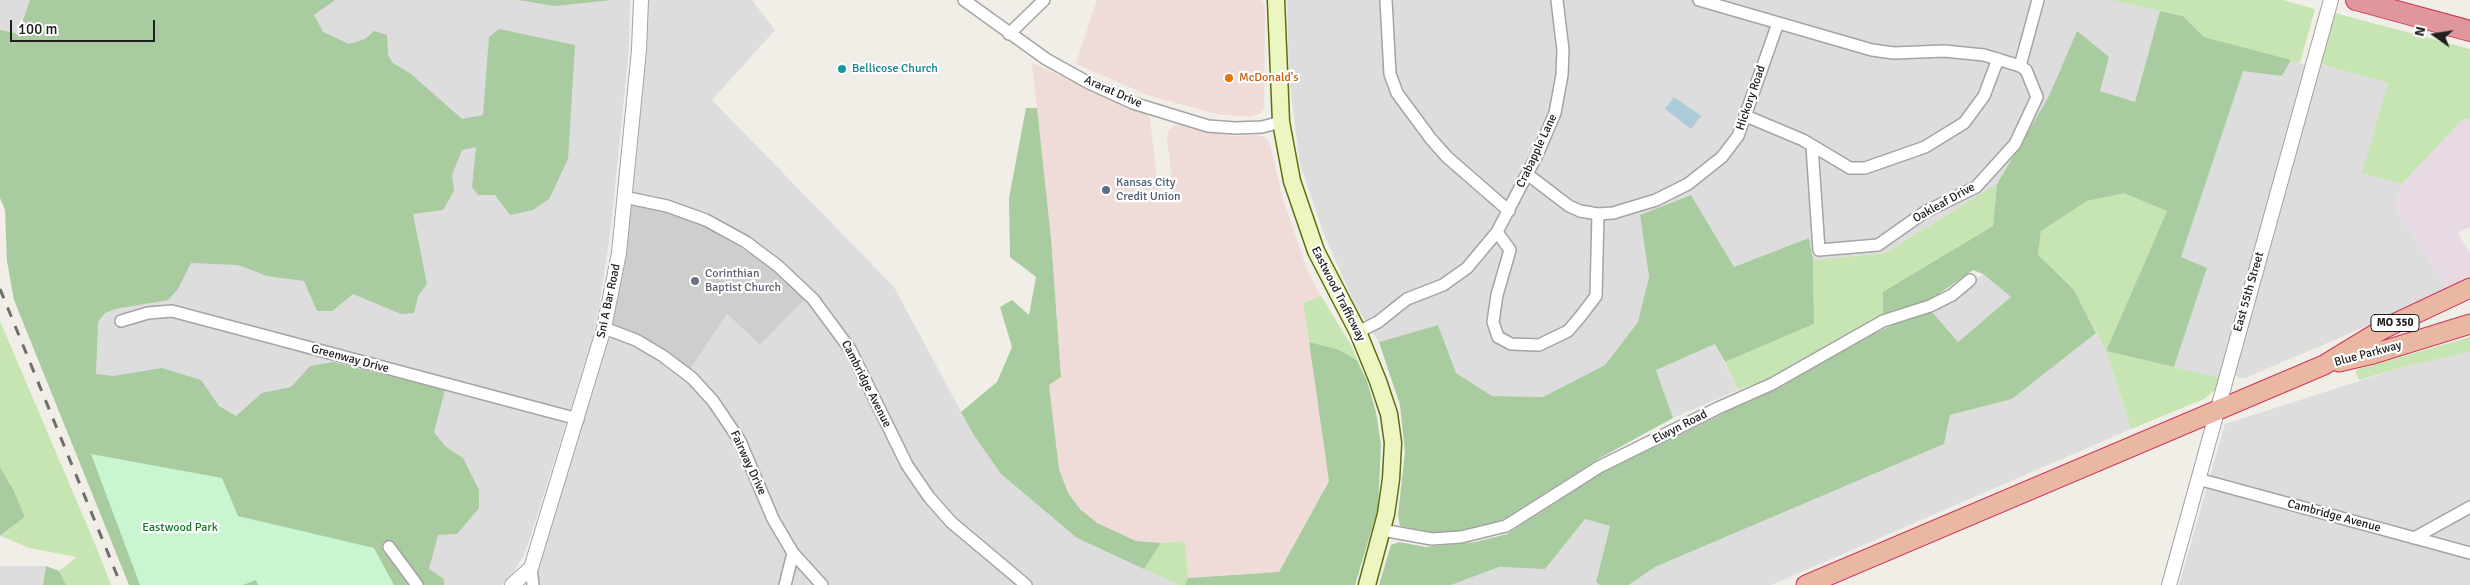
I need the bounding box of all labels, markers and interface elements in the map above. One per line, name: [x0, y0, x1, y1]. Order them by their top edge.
scale bar: [12, 10, 158, 42]
north arrow: [2410, 10, 2460, 60]
text: 100 m: [18, 20, 58, 38]
text: N: [2411, 25, 2429, 38]
place label: Bellicose Church: [852, 62, 938, 76]
marker: Bellicose Church: [836, 63, 848, 75]
street label: Hickory Road: [1733, 64, 1769, 132]
place label: McDonald's: [1239, 71, 1299, 85]
marker: McDonald's: [1223, 72, 1235, 84]
street label: Ararat Drive: [1082, 73, 1144, 111]
street label: Crabapple Lane: [1514, 112, 1560, 190]
place label: Kansas City Credit Union: [1116, 176, 1180, 204]
street label: Oakleaf Drive: [1910, 180, 1978, 226]
marker: Kansas City Credit Union: [1100, 184, 1112, 196]
street label: Eastwood Trafficway: [1308, 244, 1368, 344]
street label: East 55th Street: [2231, 250, 2267, 334]
street label: Sni A Bar Road: [594, 263, 624, 339]
place label: Corinthian Baptist Church: [705, 267, 781, 295]
marker: Corinthian Baptist Church: [689, 275, 701, 287]
road number: MO 350: [2371, 314, 2419, 332]
street label: Cambridge Avenue: [838, 338, 894, 430]
street label: Blue Parkway: [2333, 338, 2403, 370]
street label: Greenway Drive: [310, 342, 390, 376]
street label: Elwyn Road: [1650, 407, 1710, 447]
street label: Fairway Drive: [727, 428, 769, 498]
street label: Cambridge Avenue: [2286, 497, 2382, 535]
park label: Eastwood Park: [142, 521, 218, 535]

